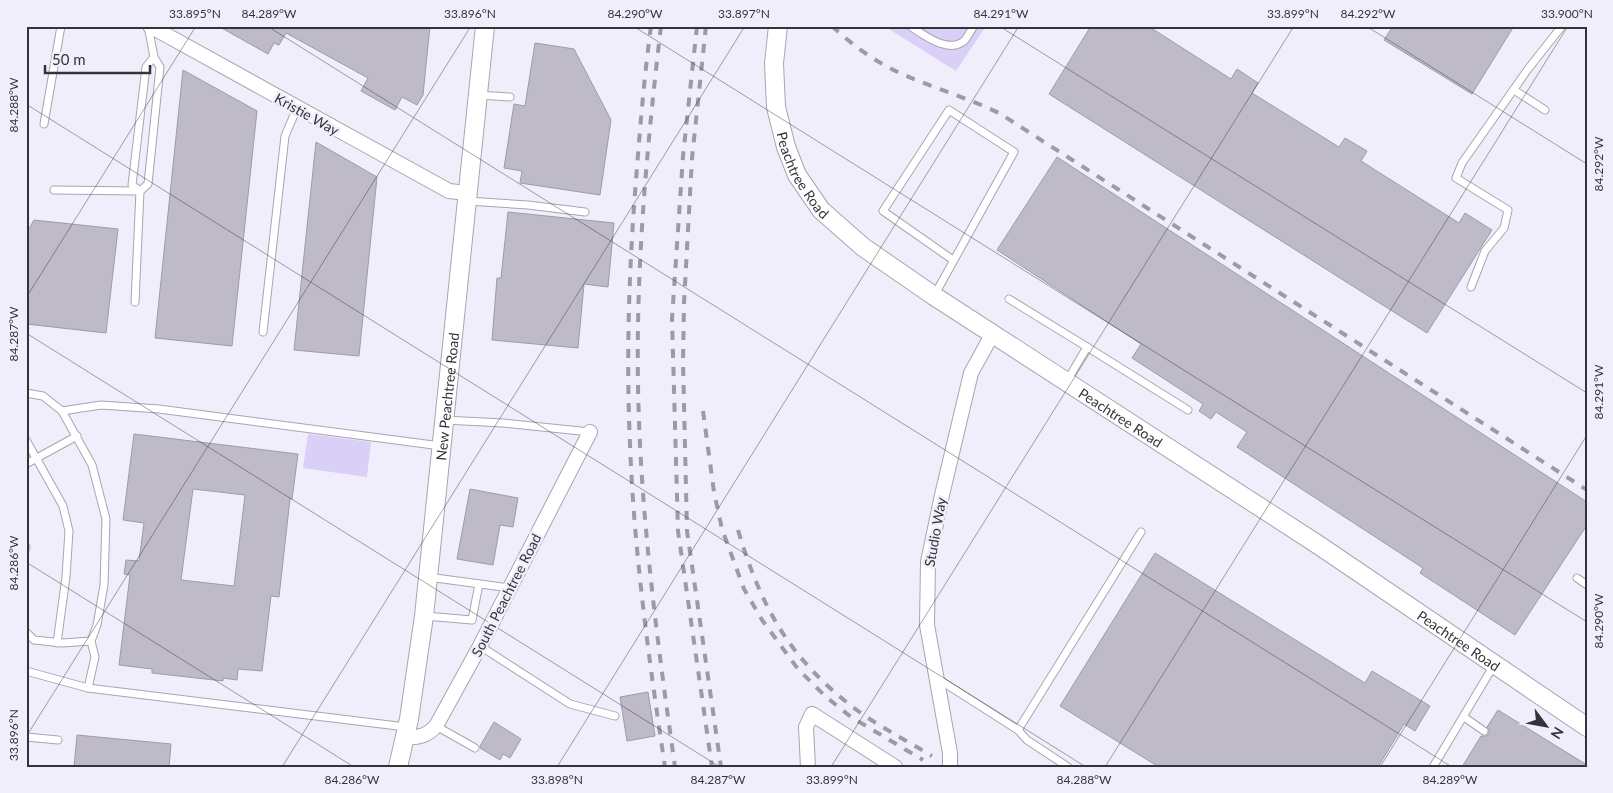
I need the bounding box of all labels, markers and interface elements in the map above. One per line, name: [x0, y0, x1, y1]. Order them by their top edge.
text: 33.895°N: [169, 6, 221, 21]
text: 84.289°W: [241, 6, 297, 21]
text: 33.896°N: [444, 6, 496, 21]
text: 84.290°W: [607, 6, 663, 21]
text: 33.897°N: [718, 6, 770, 21]
text: 84.291°W: [973, 6, 1029, 21]
text: 33.899°N: [1267, 6, 1319, 21]
text: 84.292°W: [1340, 6, 1396, 21]
text: 33.900°N: [1541, 6, 1593, 21]
scale bar: [45, 42, 150, 74]
text: 50 m: [52, 50, 86, 68]
text: 84.288°W: [6, 77, 21, 133]
street label: Kristie Way: [272, 89, 343, 139]
street label: Peachtree Road: [774, 130, 833, 222]
text: 84.292°W: [1591, 136, 1606, 192]
text: 84.287°W: [6, 306, 21, 362]
street label: New Peachtree Road: [432, 332, 462, 461]
text: 84.291°W: [1591, 364, 1606, 420]
street label: Peachtree Road: [1076, 384, 1166, 450]
street label: Studio Way: [921, 495, 950, 568]
street label: South Peachtree Road: [468, 531, 544, 659]
text: 84.286°W: [6, 535, 21, 591]
text: 84.290°W: [1591, 593, 1606, 649]
street label: Peachtree Road: [1414, 606, 1504, 674]
north arrow: [1520, 700, 1570, 750]
text: 33.896°N: [6, 709, 21, 761]
text: N: [1547, 724, 1568, 742]
text: 84.286°W: [324, 772, 380, 787]
text: 33.898°N: [531, 772, 583, 787]
text: 84.287°W: [690, 772, 746, 787]
text: 33.899°N: [806, 772, 858, 787]
text: 84.288°W: [1056, 772, 1112, 787]
text: 84.289°W: [1422, 772, 1478, 787]

